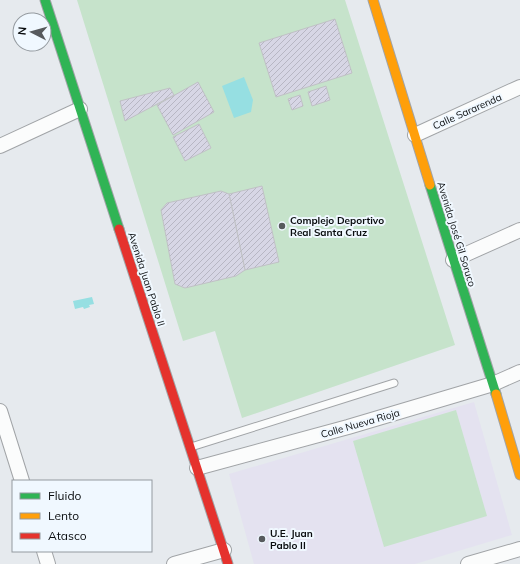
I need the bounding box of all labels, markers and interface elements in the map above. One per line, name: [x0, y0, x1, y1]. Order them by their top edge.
north arrow: [12, 12, 52, 52]
text: N: [15, 26, 29, 36]
street label: Calle Sararenda: [431, 90, 504, 132]
street label: Avenida José Gil Soruco: [434, 180, 479, 289]
place label: Complejo Deportivo Real Santa Cruz: [290, 214, 384, 239]
marker: Complejo Deportivo Real Santa Cruz: [277, 221, 287, 231]
street label: Avenida Juan Pablo II: [125, 230, 168, 328]
street label: Calle Nueva Rioja: [319, 406, 401, 441]
legend: [12, 480, 152, 552]
text: Fluido: [48, 488, 82, 503]
text: Lento: [48, 508, 79, 523]
place label: U.E. Juan Pablo II: [270, 527, 313, 552]
text: Atasco: [48, 528, 87, 543]
marker: U.E. Juan Pablo II: [257, 534, 267, 544]

